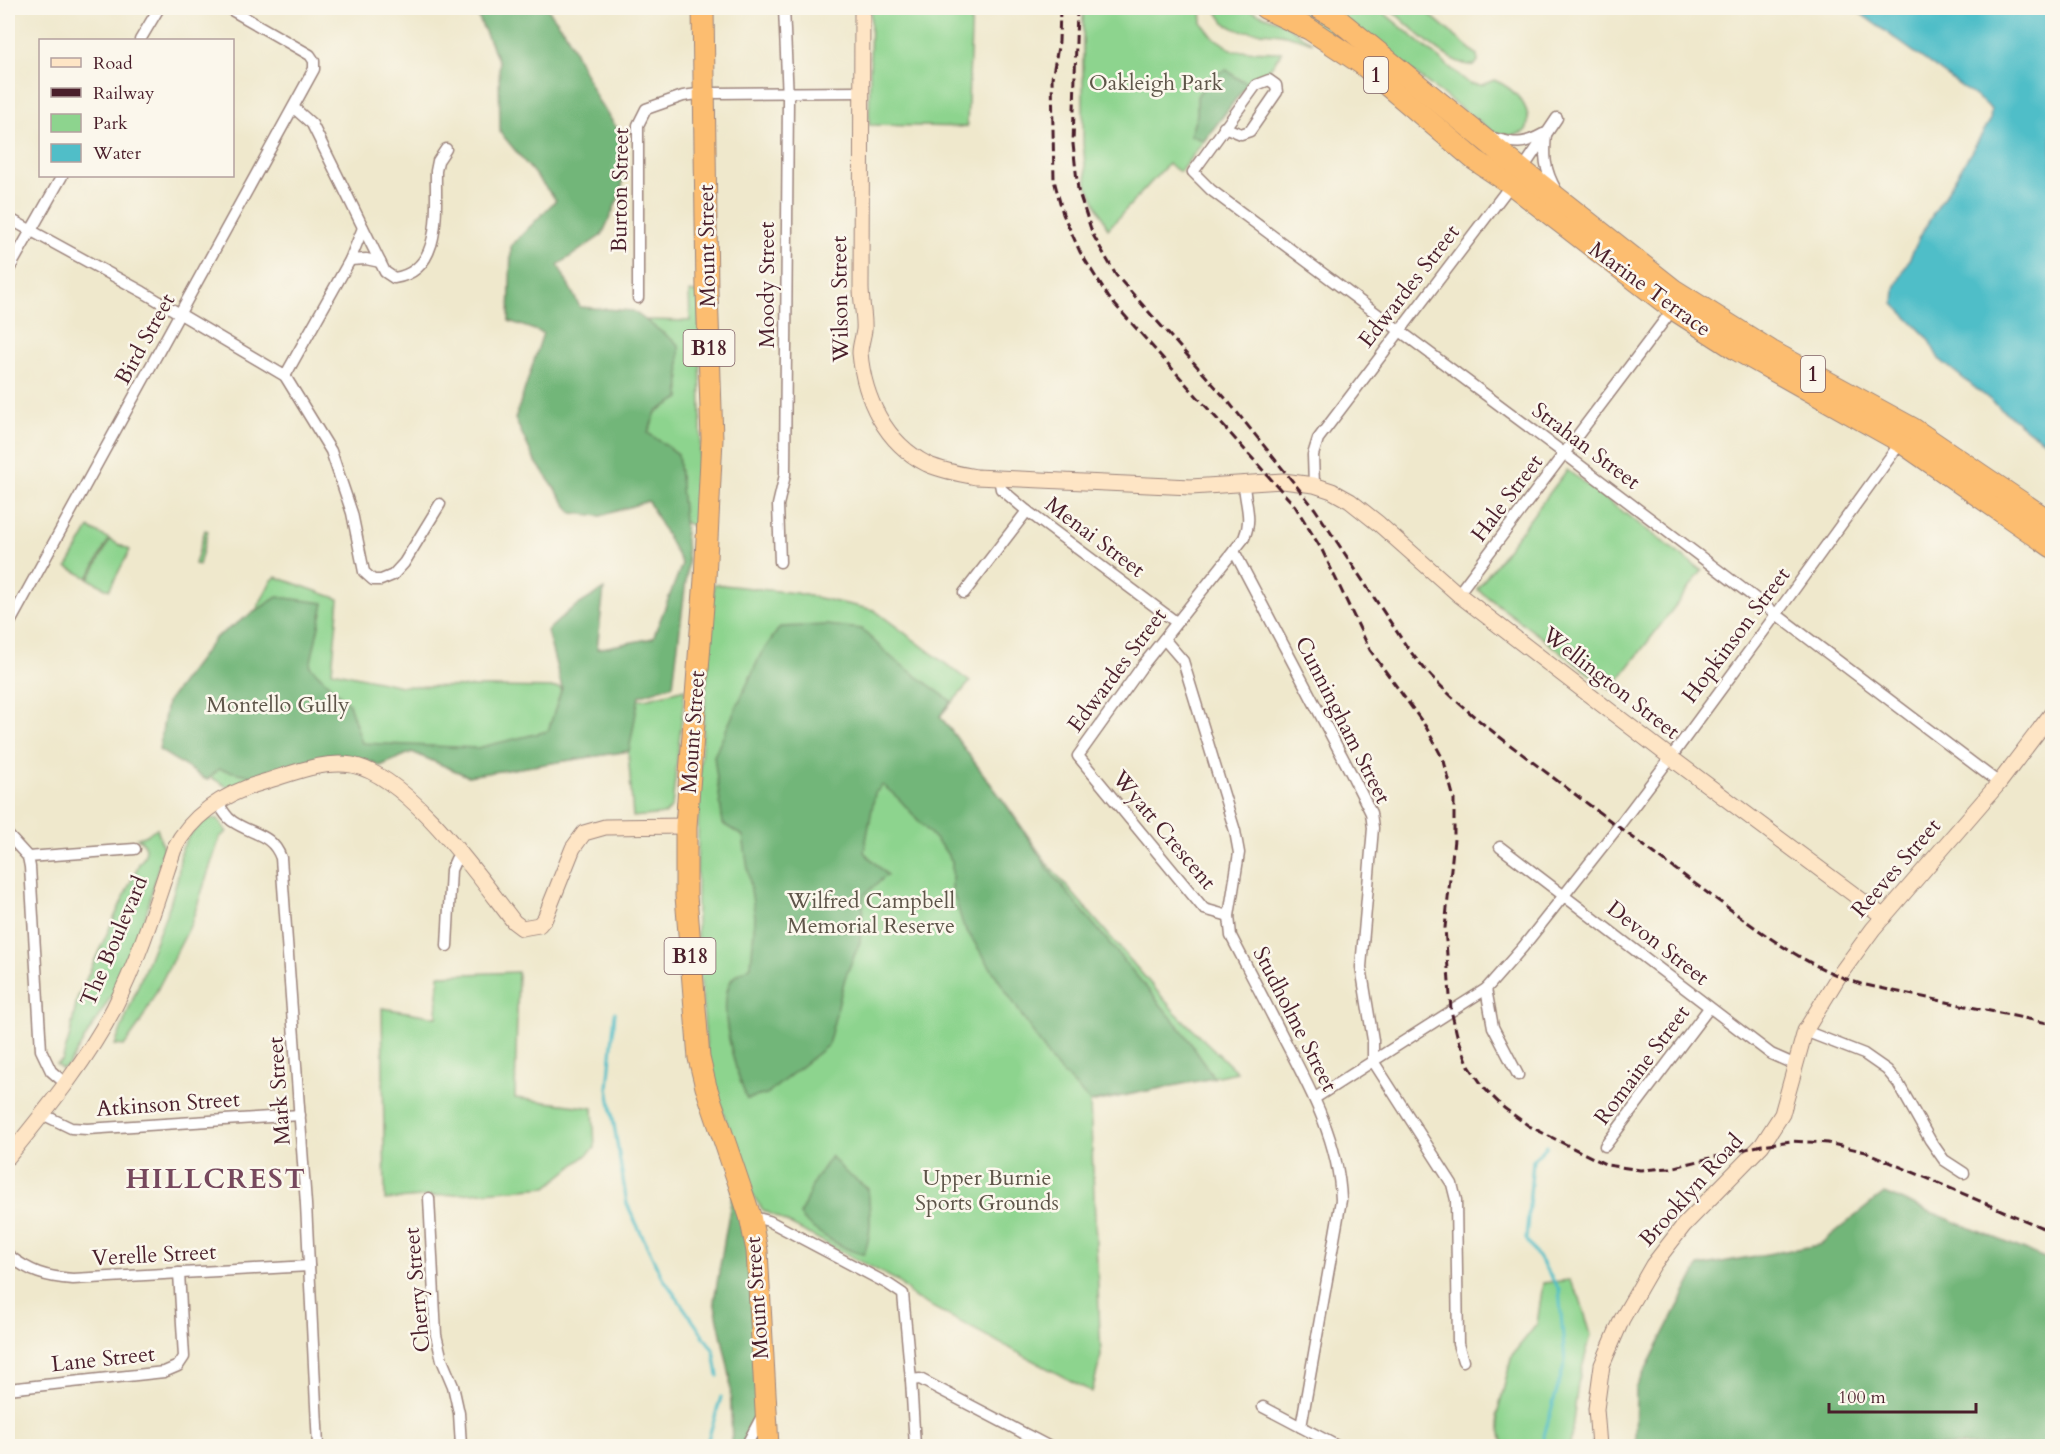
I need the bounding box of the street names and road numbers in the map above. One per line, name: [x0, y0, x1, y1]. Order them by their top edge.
road number: 1: [1364, 57, 1388, 93]
street label: Burton Street: [604, 127, 636, 253]
street label: Mount Street: [691, 184, 723, 308]
street label: Edwardes Street: [1352, 218, 1467, 354]
street label: Moody Street: [752, 222, 782, 348]
street label: Marine Terrace: [1583, 234, 1717, 344]
street label: Wilson Street: [824, 235, 856, 364]
street label: Bird Street: [108, 288, 182, 390]
road number: B18: [684, 330, 734, 366]
road number: 1: [1801, 356, 1825, 392]
street label: Strahan Street: [1526, 395, 1646, 497]
street label: Hale Street: [1464, 448, 1550, 548]
street label: Menai Street: [1039, 490, 1151, 584]
street label: Hopkinson Street: [1675, 561, 1797, 709]
street label: Edwardes Street: [1060, 602, 1174, 738]
street label: Wellington Street: [1535, 619, 1686, 746]
street label: Cunningham Street: [1288, 631, 1398, 809]
street label: Mount Street: [674, 670, 712, 794]
street label: Wyatt Crescent: [1105, 763, 1223, 896]
street label: Reeves Street: [1844, 812, 1948, 924]
street label: The Boulevard: [73, 871, 155, 1011]
street label: Devon Street: [1601, 894, 1715, 992]
road number: B18: [664, 938, 716, 974]
street label: Studholme Street: [1246, 941, 1344, 1097]
street label: Romaine Street: [1587, 999, 1697, 1131]
street label: Mark Street: [260, 1036, 298, 1146]
street label: Atkinson Street: [95, 1084, 241, 1124]
street label: Brooklyn Road: [1632, 1127, 1750, 1253]
street label: Cherry Street: [397, 1226, 437, 1354]
street label: Mount Street: [738, 1236, 776, 1360]
street label: Verelle Street: [91, 1237, 217, 1273]
street label: Lane Street: [50, 1339, 156, 1379]

